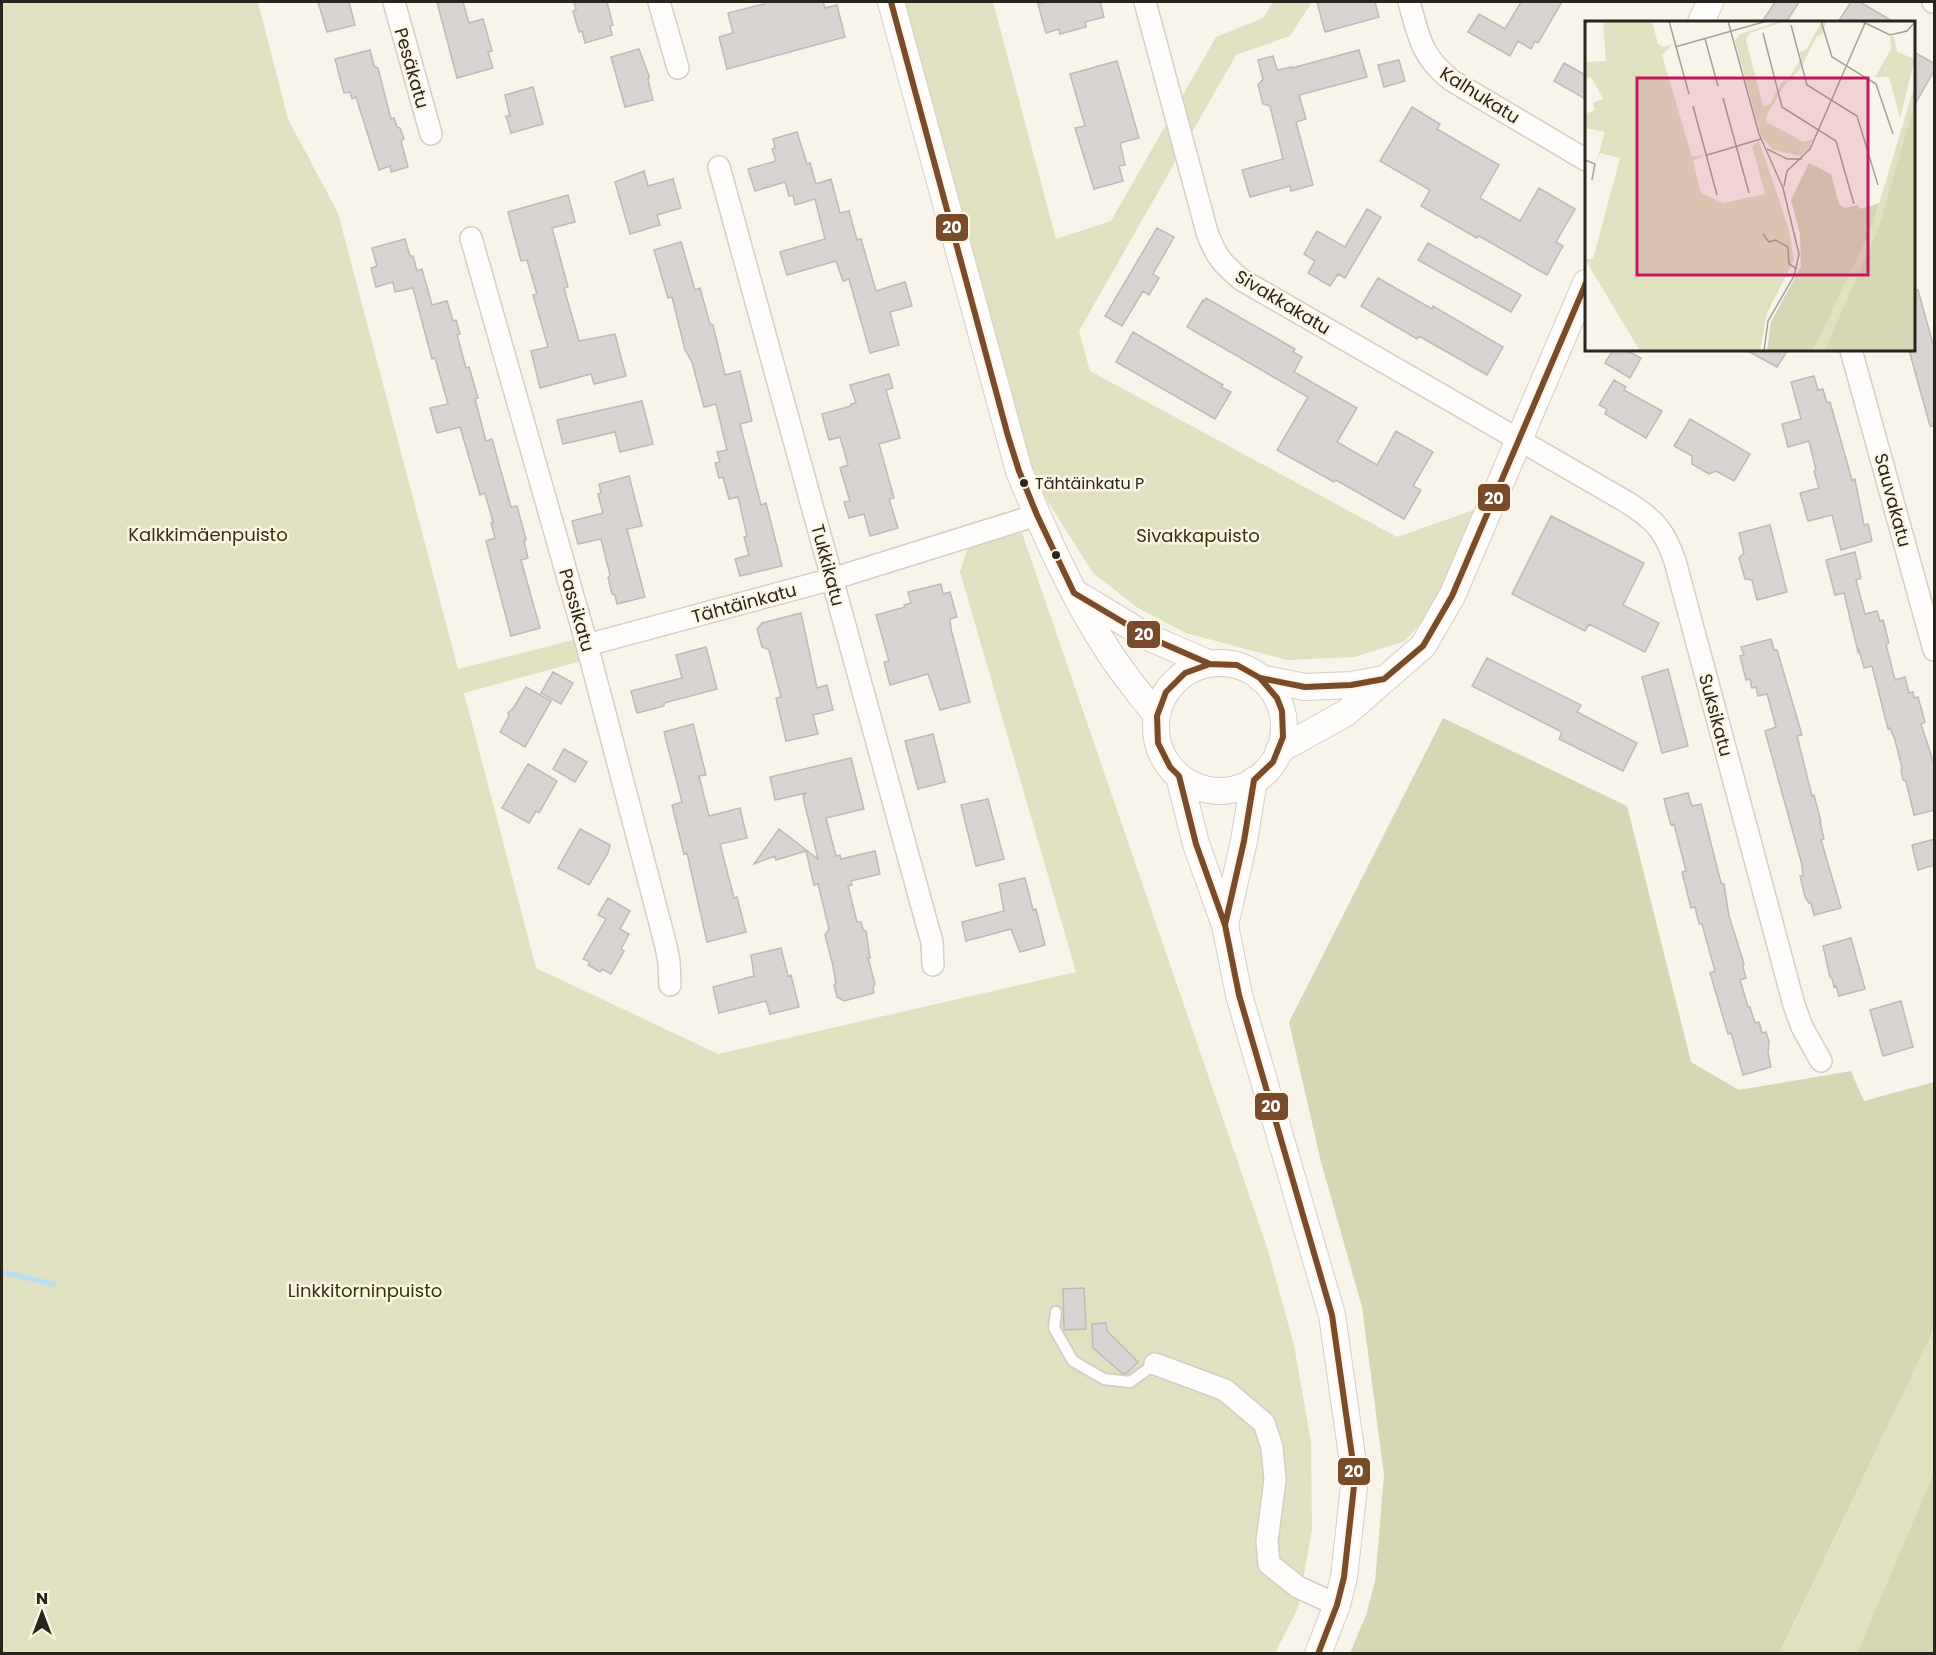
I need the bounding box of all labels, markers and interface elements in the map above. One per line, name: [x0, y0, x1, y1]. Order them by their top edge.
inset map: [1585, 21, 1915, 351]
street label: Pesäkatu: [389, 25, 435, 111]
street label: Kalhukatu: [1435, 61, 1525, 129]
line badge: 20: [935, 213, 969, 242]
text: 20: [942, 216, 962, 239]
street label: Sivakkakatu: [1230, 264, 1336, 340]
street label: Sauvakatu: [1868, 450, 1918, 550]
place label: Tähtäinkatu P: [1035, 472, 1144, 495]
marker: Tähtäinkatu P: [1018, 477, 1030, 489]
line badge: 20: [1477, 483, 1511, 512]
text: 20: [1484, 487, 1504, 510]
street label: Tukkikatu: [805, 521, 851, 609]
park label: Kalkkimäenpuisto: [128, 522, 288, 547]
park label: Sivakkapuisto: [1136, 523, 1260, 548]
unlabelled marker: [1050, 549, 1062, 561]
street label: Passikatu: [553, 566, 601, 654]
street label: Tähtäinkatu: [689, 577, 799, 629]
line badge: 20: [1126, 620, 1161, 649]
text: 20: [1134, 623, 1154, 646]
street label: Suksikatu: [1693, 671, 1739, 759]
line badge: 20: [1254, 1092, 1289, 1121]
text: 20: [1261, 1095, 1281, 1118]
park label: Linkkitorninpuisto: [288, 1278, 442, 1303]
line badge: 20: [1337, 1457, 1371, 1486]
text: 20: [1344, 1460, 1364, 1483]
north arrow: [12, 1583, 72, 1643]
text: N: [36, 1587, 48, 1610]

